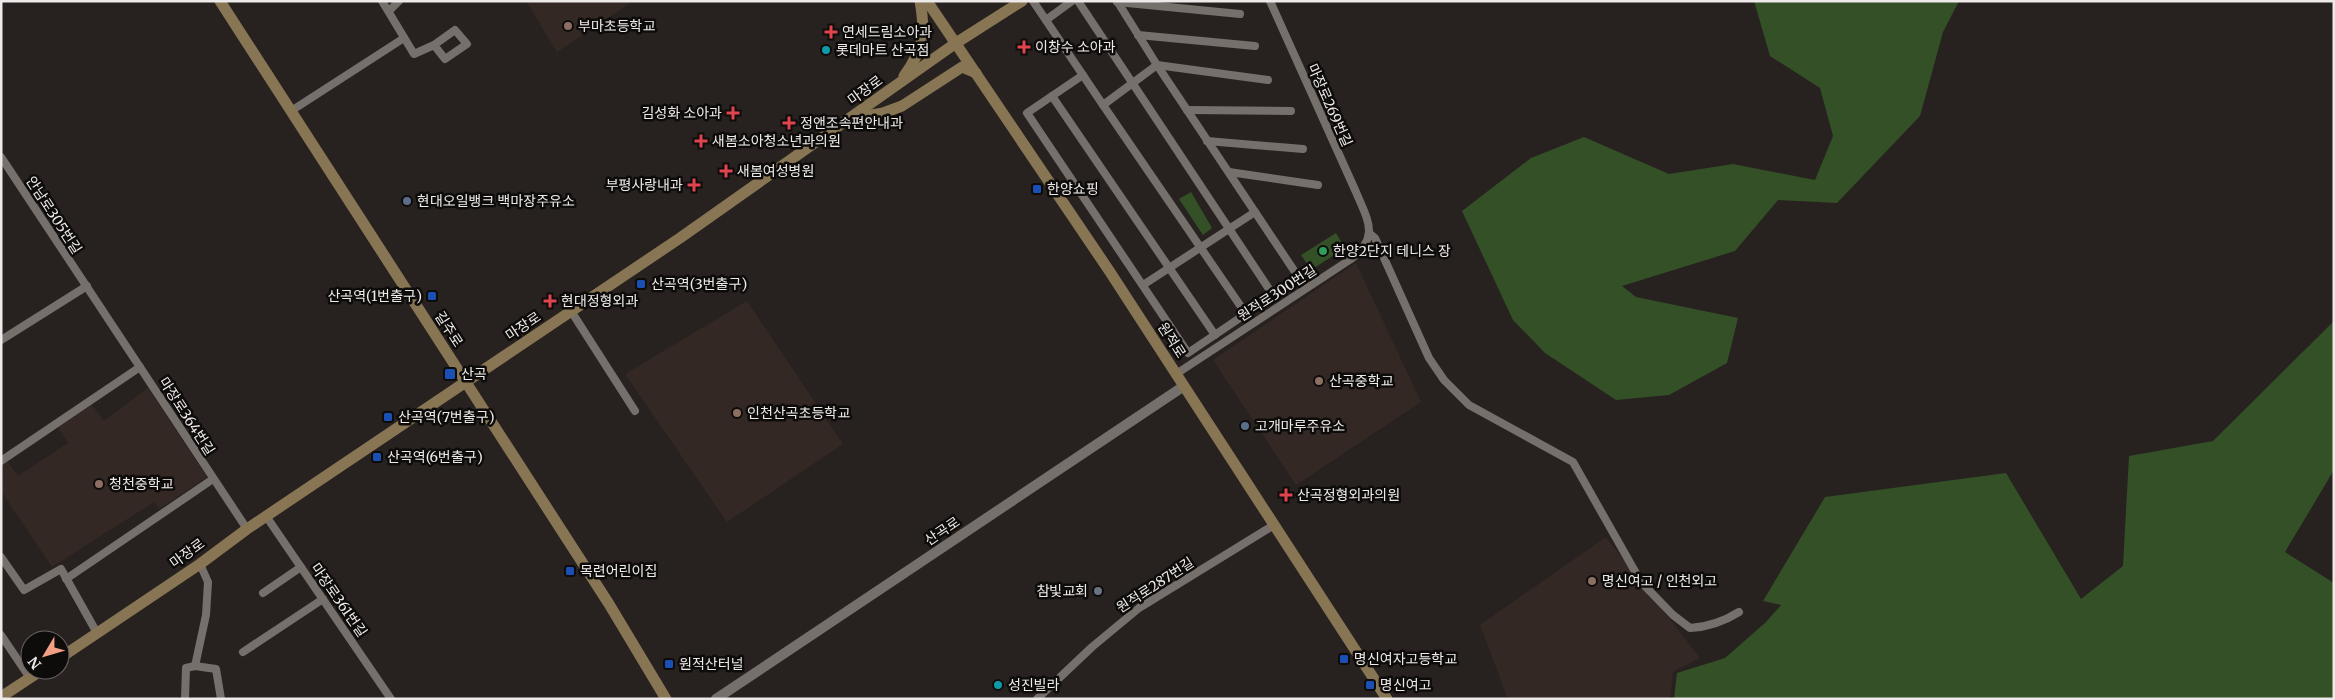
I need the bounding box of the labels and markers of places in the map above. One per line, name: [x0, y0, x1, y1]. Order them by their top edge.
place label: 부마초등학교: [578, 17, 655, 35]
marker: 부마초등학교: [562, 20, 574, 32]
place label: 연세드림소아과: [842, 23, 932, 41]
marker: 연세드림소아과: [824, 25, 838, 39]
place label: 이창수 소아과: [1035, 38, 1116, 56]
marker: 이창수 소아과: [1017, 40, 1031, 54]
place label: 롯데마트 산곡점: [836, 41, 929, 59]
marker: 롯데마트 산곡점: [820, 44, 832, 56]
place label: 김성화 소아과: [641, 104, 722, 122]
marker: 김성화 소아과: [726, 106, 740, 120]
place label: 정앤조속편안내과: [800, 114, 903, 132]
marker: 정앤조속편안내과: [782, 116, 796, 130]
place label: 새봄소아청소년과의원: [712, 132, 841, 150]
marker: 새봄소아청소년과의원: [694, 134, 708, 148]
place label: 새봄여성병원: [737, 162, 814, 180]
marker: 새봄여성병원: [719, 164, 733, 178]
place label: 부평사랑내과: [606, 176, 683, 194]
marker: 부평사랑내과: [687, 178, 701, 192]
place label: 한양쇼핑: [1047, 180, 1099, 198]
marker: 한양쇼핑: [1031, 183, 1043, 195]
place label: 현대오일뱅크 백마장주유소: [417, 192, 575, 210]
marker: 현대오일뱅크 백마장주유소: [401, 195, 413, 207]
place label: 한양2단지 테니스 장: [1333, 242, 1451, 260]
marker: 한양2단지 테니스 장: [1317, 245, 1329, 257]
place label: 산곡역(3번출구): [651, 275, 747, 293]
marker: 산곡역(3번출구): [635, 278, 647, 290]
place label: 산곡역(1번출구): [327, 287, 422, 305]
marker: 산곡역(1번출구): [426, 290, 438, 302]
place label: 현대정형외과: [561, 292, 638, 310]
marker: 현대정형외과: [543, 294, 557, 308]
place label: 산곡: [461, 365, 487, 383]
marker: 산곡: [443, 367, 457, 381]
place label: 산곡중학교: [1329, 372, 1394, 390]
marker: 산곡중학교: [1313, 375, 1325, 387]
place label: 인천산곡초등학교: [747, 404, 850, 422]
marker: 인천산곡초등학교: [731, 407, 743, 419]
place label: 산곡역(7번출구): [398, 408, 495, 426]
marker: 산곡역(7번출구): [382, 411, 394, 423]
place label: 고개마루주유소: [1255, 417, 1345, 435]
marker: 고개마루주유소: [1239, 420, 1251, 432]
place label: 산곡역(6번출구): [387, 448, 483, 466]
marker: 산곡역(6번출구): [371, 451, 383, 463]
place label: 청천중학교: [109, 475, 174, 493]
marker: 청천중학교: [93, 478, 105, 490]
place label: 산곡정형외과의원: [1297, 486, 1400, 504]
marker: 산곡정형외과의원: [1279, 488, 1293, 502]
place label: 목련어린이집: [580, 562, 657, 580]
marker: 목련어린이집: [564, 565, 576, 577]
place label: 명신여고 / 인천외고: [1602, 572, 1717, 590]
marker: 명신여고 / 인천외고: [1586, 575, 1598, 587]
place label: 참빛교회: [1036, 582, 1088, 600]
marker: 참빛교회: [1092, 585, 1104, 597]
place label: 명신여자고등학교: [1354, 650, 1457, 668]
marker: 명신여자고등학교: [1338, 653, 1350, 665]
place label: 원적산터널: [679, 655, 743, 673]
marker: 원적산터널: [663, 658, 675, 670]
place label: 성진빌라: [1008, 676, 1060, 694]
place label: 명신여고: [1380, 676, 1432, 694]
marker: 성진빌라: [992, 679, 1004, 691]
marker: 명신여고: [1364, 679, 1376, 691]

